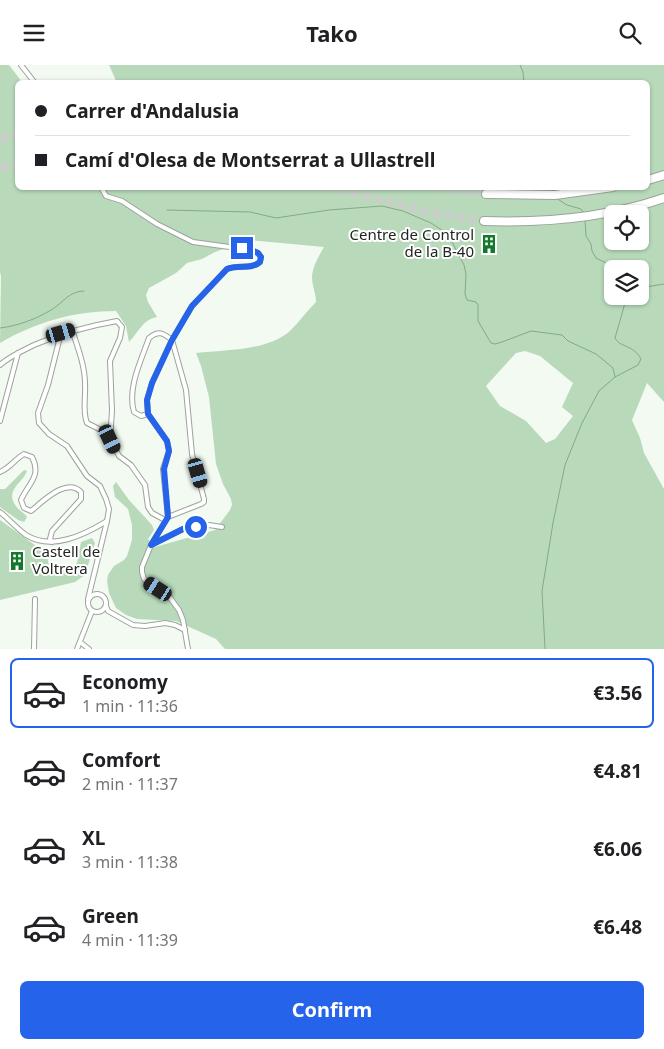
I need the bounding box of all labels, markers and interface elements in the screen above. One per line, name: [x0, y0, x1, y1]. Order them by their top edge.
text: Tako: [306, 18, 358, 48]
icon: menu: [20, 19, 48, 47]
icon: search: [616, 19, 644, 47]
text: Carrer d'Andalusia: [65, 98, 239, 124]
text: Camí d'Olesa de Montserrat a Ullastrell: [65, 147, 435, 173]
map controls: [604, 205, 649, 305]
button: locate: [604, 205, 649, 250]
place label: Centre de Control de la B-40: [349, 224, 474, 261]
building icon: Centre de Control de la B-40: [478, 233, 500, 255]
route end: [231, 237, 253, 259]
button: layers: [604, 260, 649, 305]
car: [44, 322, 77, 344]
car: [96, 422, 123, 456]
car: [186, 457, 209, 489]
route start: [185, 516, 207, 538]
place label: Castell de Voltrera: [32, 541, 100, 578]
building icon: Castell de Voltrera: [6, 550, 28, 572]
car: [141, 575, 174, 603]
text: Economy: [82, 669, 168, 695]
icon: car: [22, 671, 67, 716]
text: €3.56: [593, 680, 642, 706]
text: 1 min · 11:36: [82, 695, 178, 717]
text: Comfort: [82, 747, 161, 773]
icon: car: [22, 749, 67, 794]
text: €4.81: [593, 758, 642, 784]
text: 2 min · 11:37: [82, 773, 178, 795]
text: XL: [82, 825, 105, 851]
icon: car: [22, 827, 67, 872]
text: €6.06: [593, 836, 642, 862]
text: 3 min · 11:38: [82, 851, 178, 873]
text: Green: [82, 903, 139, 929]
icon: car: [22, 905, 67, 950]
text: €6.48: [593, 914, 642, 940]
text: 4 min · 11:39: [82, 929, 178, 951]
button: Confirm: [20, 981, 644, 1039]

